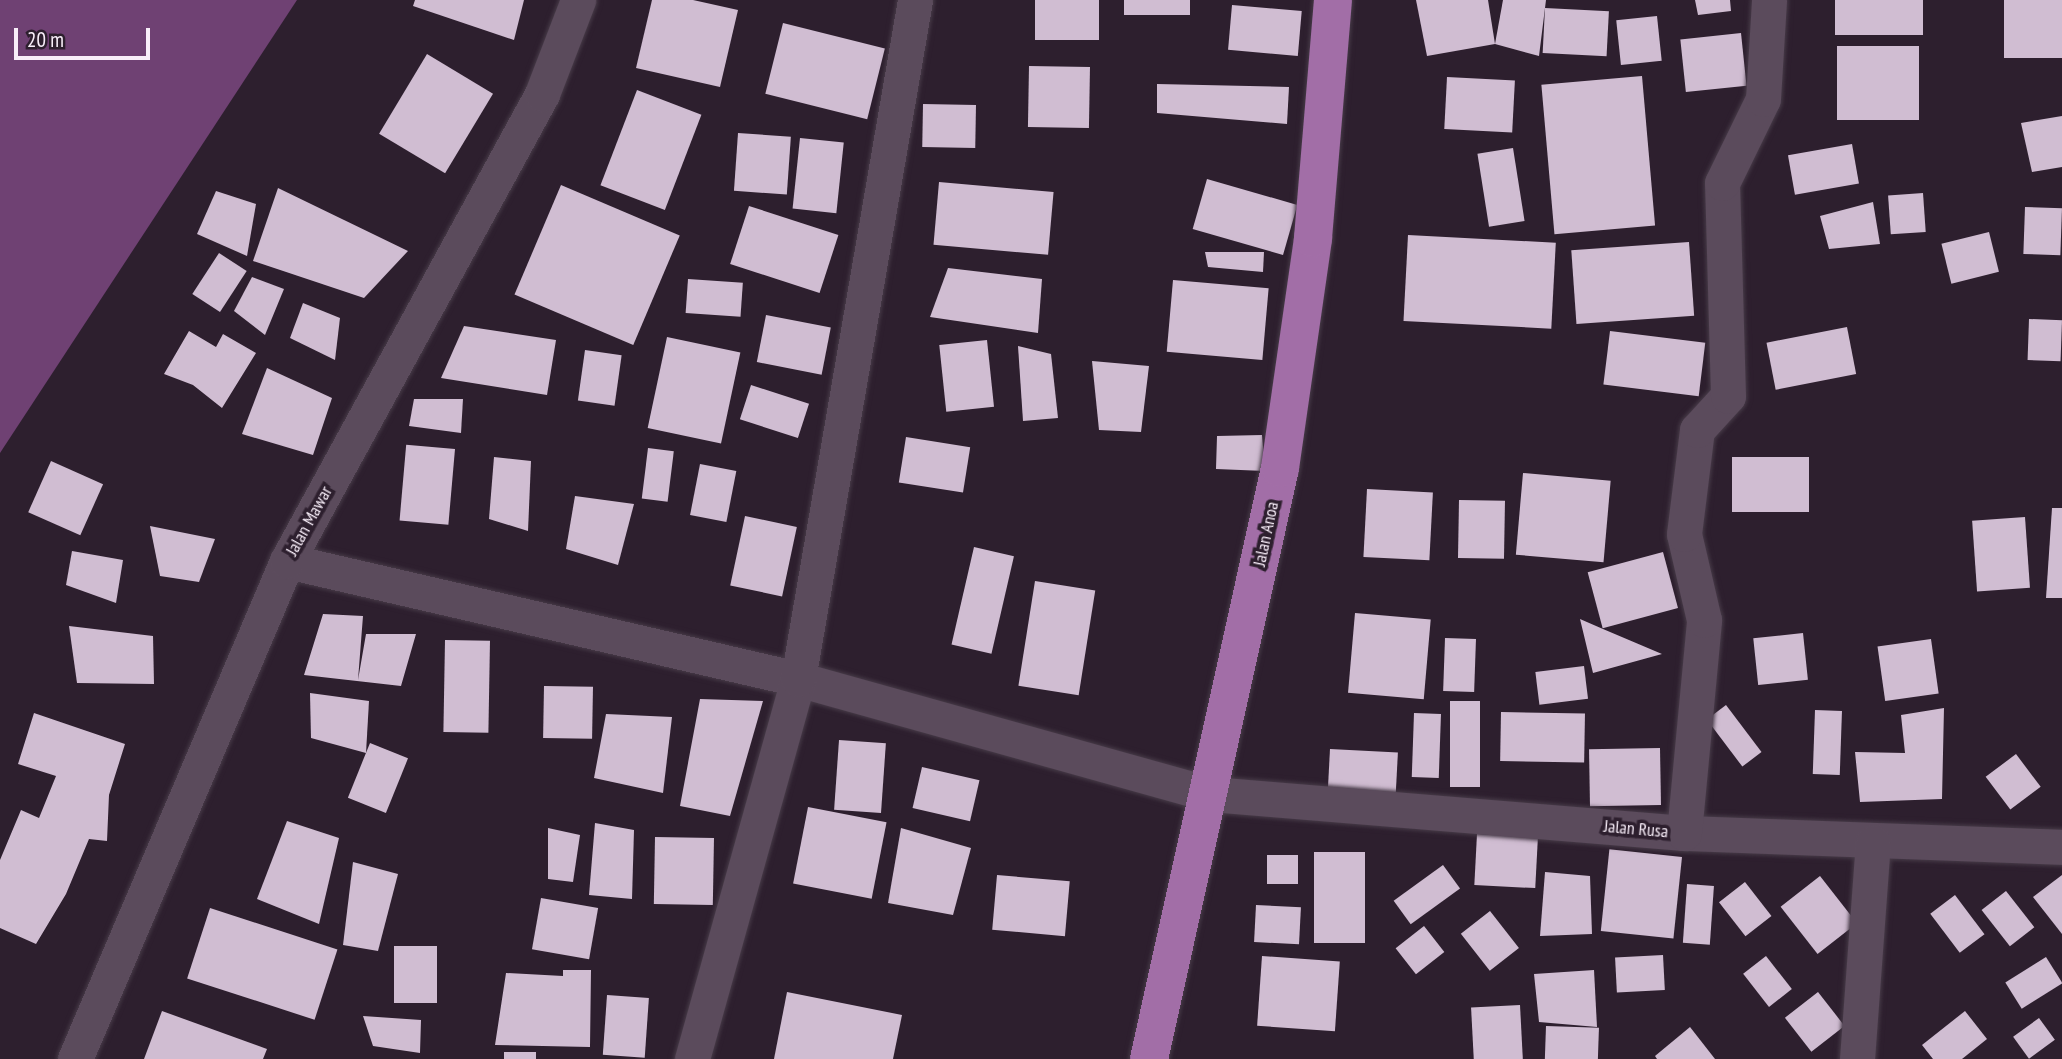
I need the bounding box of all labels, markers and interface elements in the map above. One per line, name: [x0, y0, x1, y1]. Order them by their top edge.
scale bar: [18, 14, 154, 58]
text: 20 m: [27, 26, 64, 53]
street label: Jalan Mawar: [281, 482, 337, 560]
street label: Jalan Anoa: [1249, 499, 1283, 569]
street label: Jalan Rusa: [1603, 815, 1669, 843]

